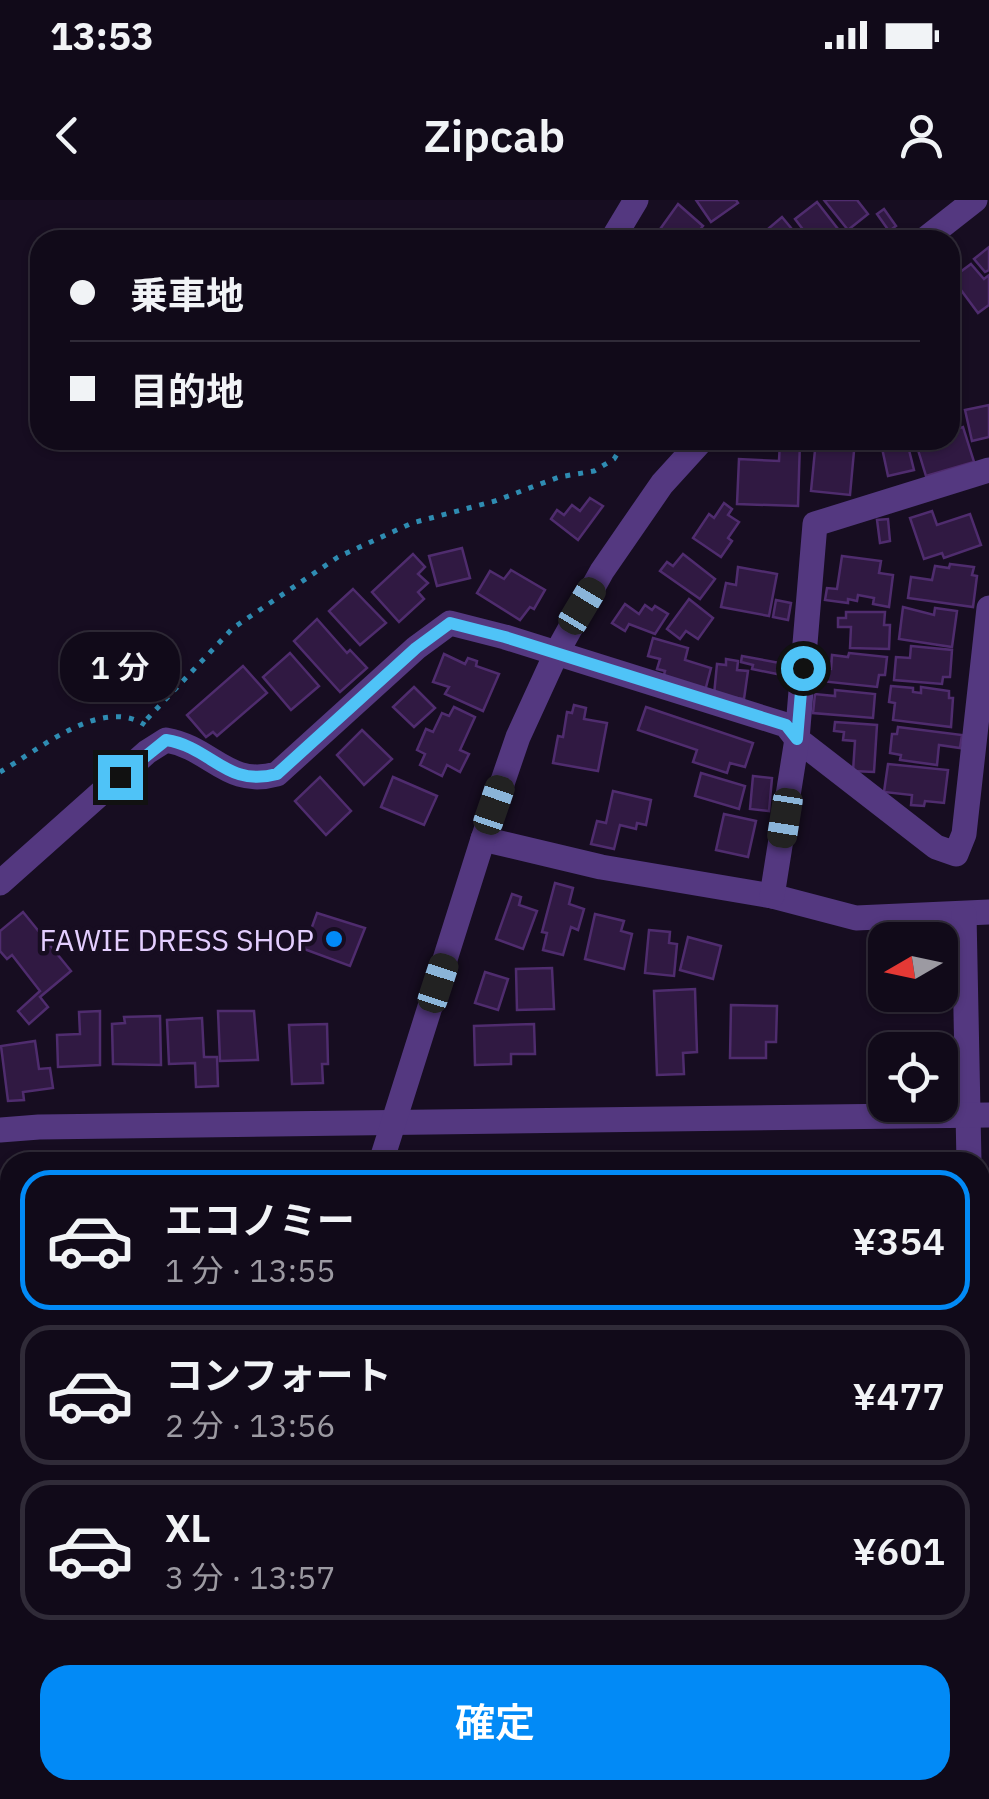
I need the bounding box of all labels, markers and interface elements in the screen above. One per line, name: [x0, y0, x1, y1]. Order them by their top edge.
text: 13:53: [50, 11, 154, 60]
text: Zipcab: [424, 106, 565, 164]
icon: back: [40, 108, 95, 163]
icon: person: [894, 108, 949, 163]
text: 乗車地: [130, 270, 244, 319]
text: 目的地: [130, 366, 244, 415]
car: [554, 573, 610, 639]
callout: 1 分: [60, 632, 180, 702]
text: 1 分: [91, 646, 149, 688]
route start: [781, 646, 826, 691]
route end: [98, 755, 143, 800]
car: [470, 772, 518, 838]
car: [765, 786, 805, 850]
place label: FAWIE DRESS SHOP: [40, 920, 314, 959]
north arrow: [868, 922, 958, 1012]
map controls: [868, 922, 958, 1122]
marker: FAWIE DRESS SHOP: [323, 928, 345, 950]
car: [414, 950, 462, 1016]
button: locate: [868, 1032, 958, 1122]
icon: car: [45, 1195, 135, 1285]
text: エコノミー: [165, 1195, 355, 1244]
text: ¥354: [852, 1216, 945, 1265]
text: 1 分 · 13:55: [165, 1249, 335, 1291]
icon: car: [45, 1350, 135, 1440]
text: コンフォート: [165, 1350, 392, 1399]
text: ¥477: [852, 1371, 945, 1420]
text: 2 分 · 13:56: [165, 1404, 335, 1446]
text: XL: [165, 1503, 211, 1552]
icon: car: [45, 1505, 135, 1595]
text: ¥601: [852, 1526, 945, 1575]
text: 3 分 · 13:57: [165, 1556, 335, 1598]
button: 確定: [40, 1665, 950, 1780]

